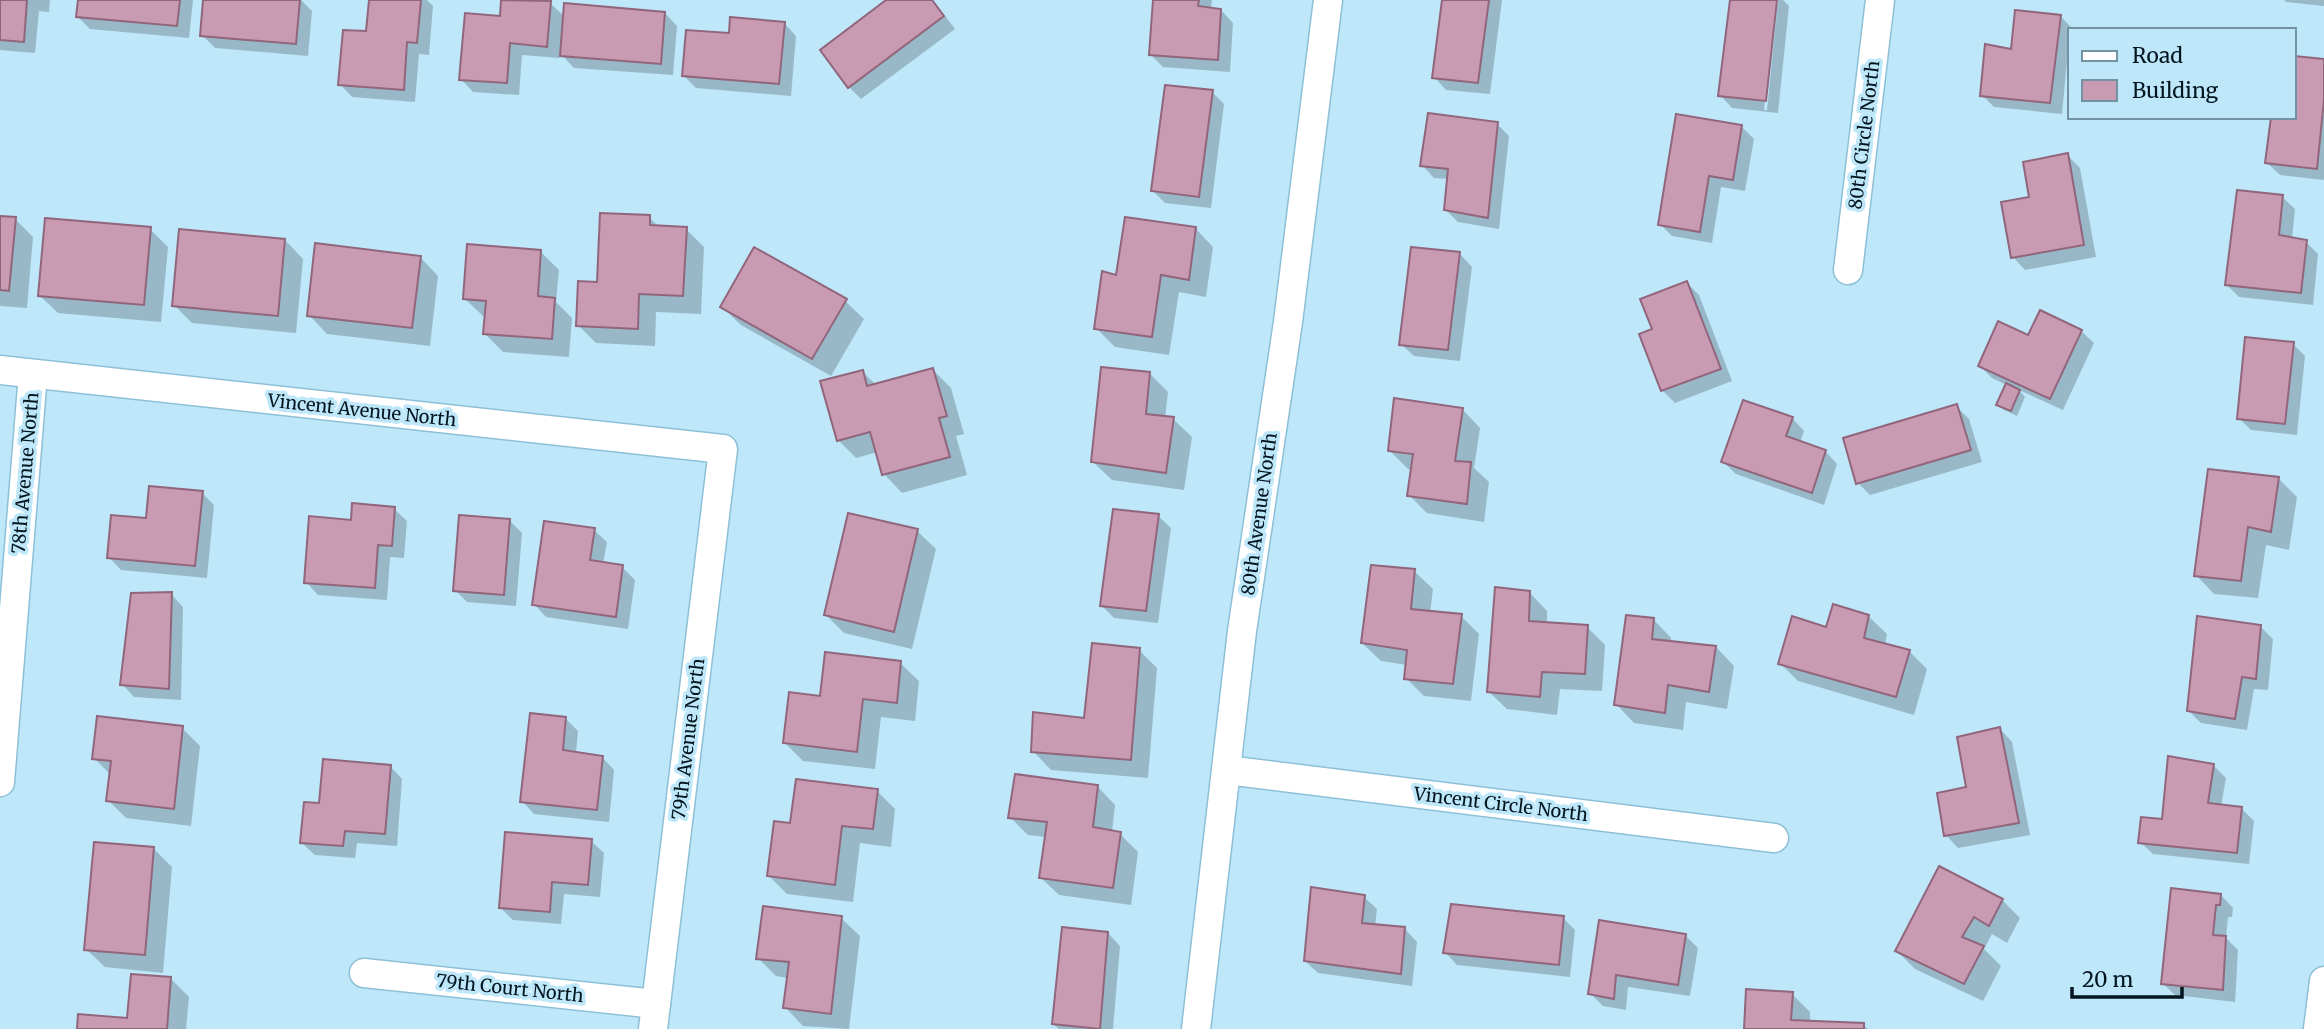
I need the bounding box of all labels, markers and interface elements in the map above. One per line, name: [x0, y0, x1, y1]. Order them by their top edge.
legend: [2068, 28, 2296, 119]
text: Road: [2132, 42, 2183, 69]
street label: 80th Circle North: [1843, 59, 1885, 211]
text: Building: [2132, 77, 2219, 104]
street label: Vincent Avenue North: [266, 389, 457, 431]
street label: 78th Avenue North: [6, 391, 44, 555]
street label: 80th Avenue North: [1236, 431, 1282, 597]
street label: 79th Avenue North: [667, 657, 709, 821]
street label: Vincent Circle North: [1412, 782, 1589, 826]
scale bar: [2072, 956, 2182, 1000]
text: 20 m: [2082, 966, 2134, 993]
street label: 79th Court North: [435, 969, 585, 1007]

